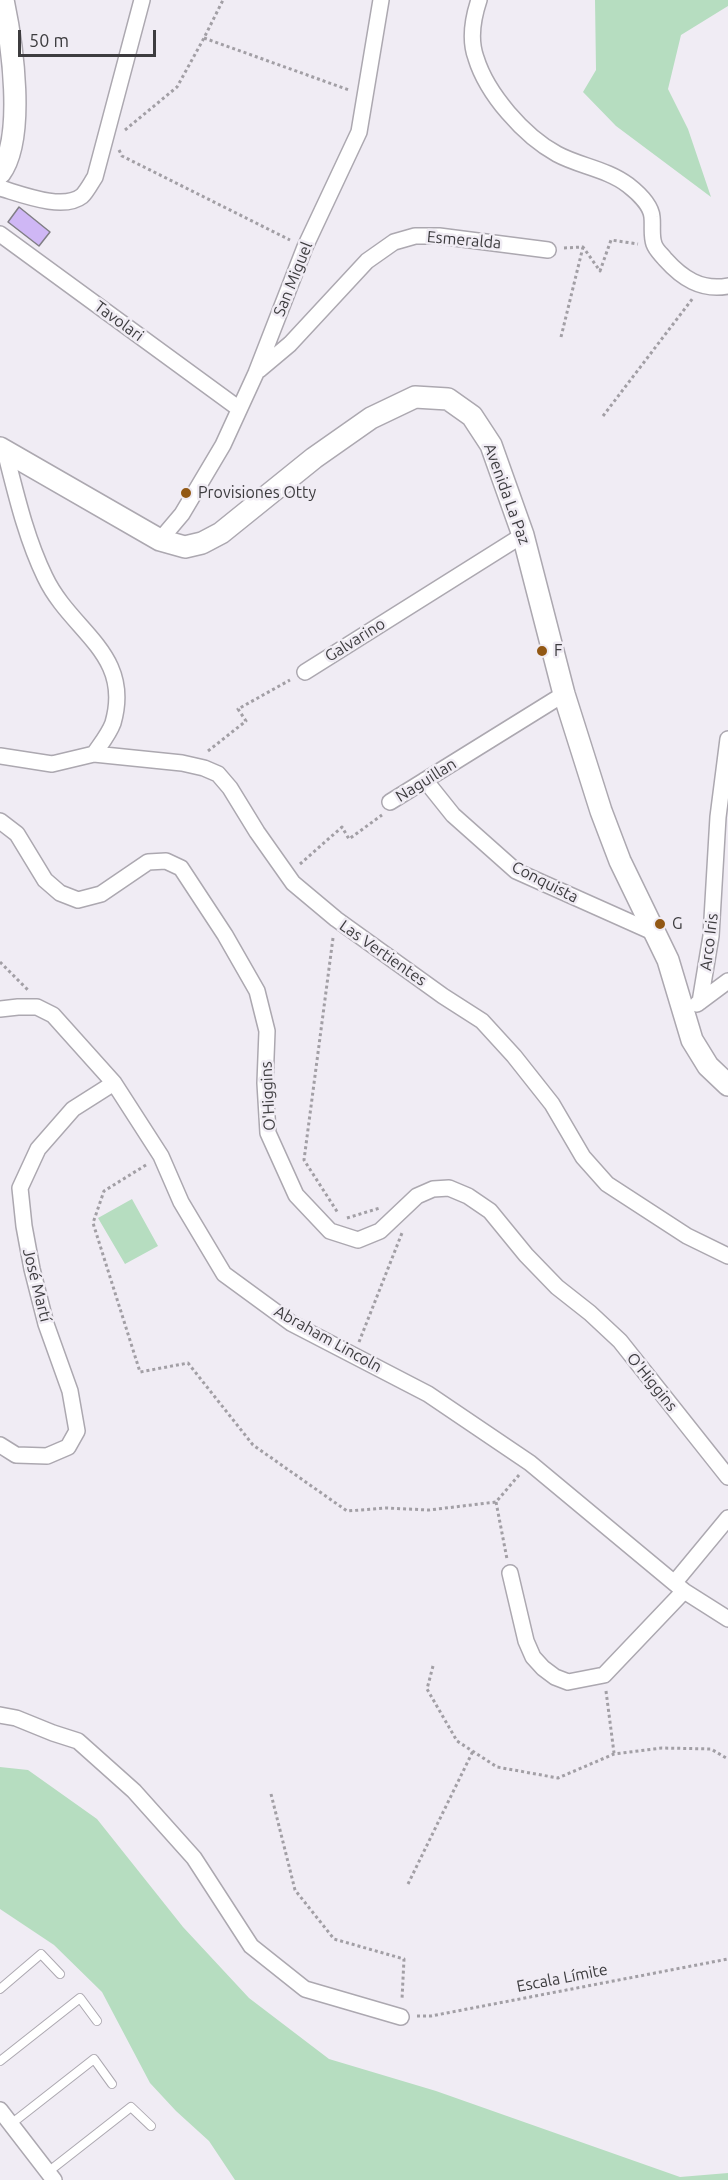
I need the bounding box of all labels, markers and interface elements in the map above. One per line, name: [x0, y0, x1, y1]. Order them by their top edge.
scale bar: [21, 18, 159, 56]
text: 50 m: [29, 30, 69, 50]
street label: Esmeralda: [426, 227, 502, 253]
street label: San Miguel: [269, 239, 317, 319]
street label: Tavolari: [91, 297, 147, 345]
street label: Avenida La Paz: [480, 441, 534, 547]
place label: Provisiones Otty: [198, 483, 316, 503]
marker: Provisiones Otty: [179, 486, 193, 500]
street label: Galvarino: [321, 614, 389, 666]
place label: F: [554, 641, 562, 661]
marker: F: [535, 644, 549, 658]
street label: Naguillan: [392, 754, 460, 806]
street label: Conquista: [509, 857, 581, 907]
street label: Arco Iris: [696, 912, 722, 972]
place label: G: [672, 914, 683, 934]
street label: Las Vertientes: [336, 916, 430, 990]
marker: G: [653, 917, 667, 931]
street label: O'Higgins: [257, 1061, 279, 1131]
street label: José Martí: [19, 1246, 55, 1324]
street label: Abraham Lincoln: [271, 1301, 385, 1377]
street label: O'Higgins: [623, 1349, 681, 1415]
street label: Escala Límite: [515, 1960, 609, 1996]

